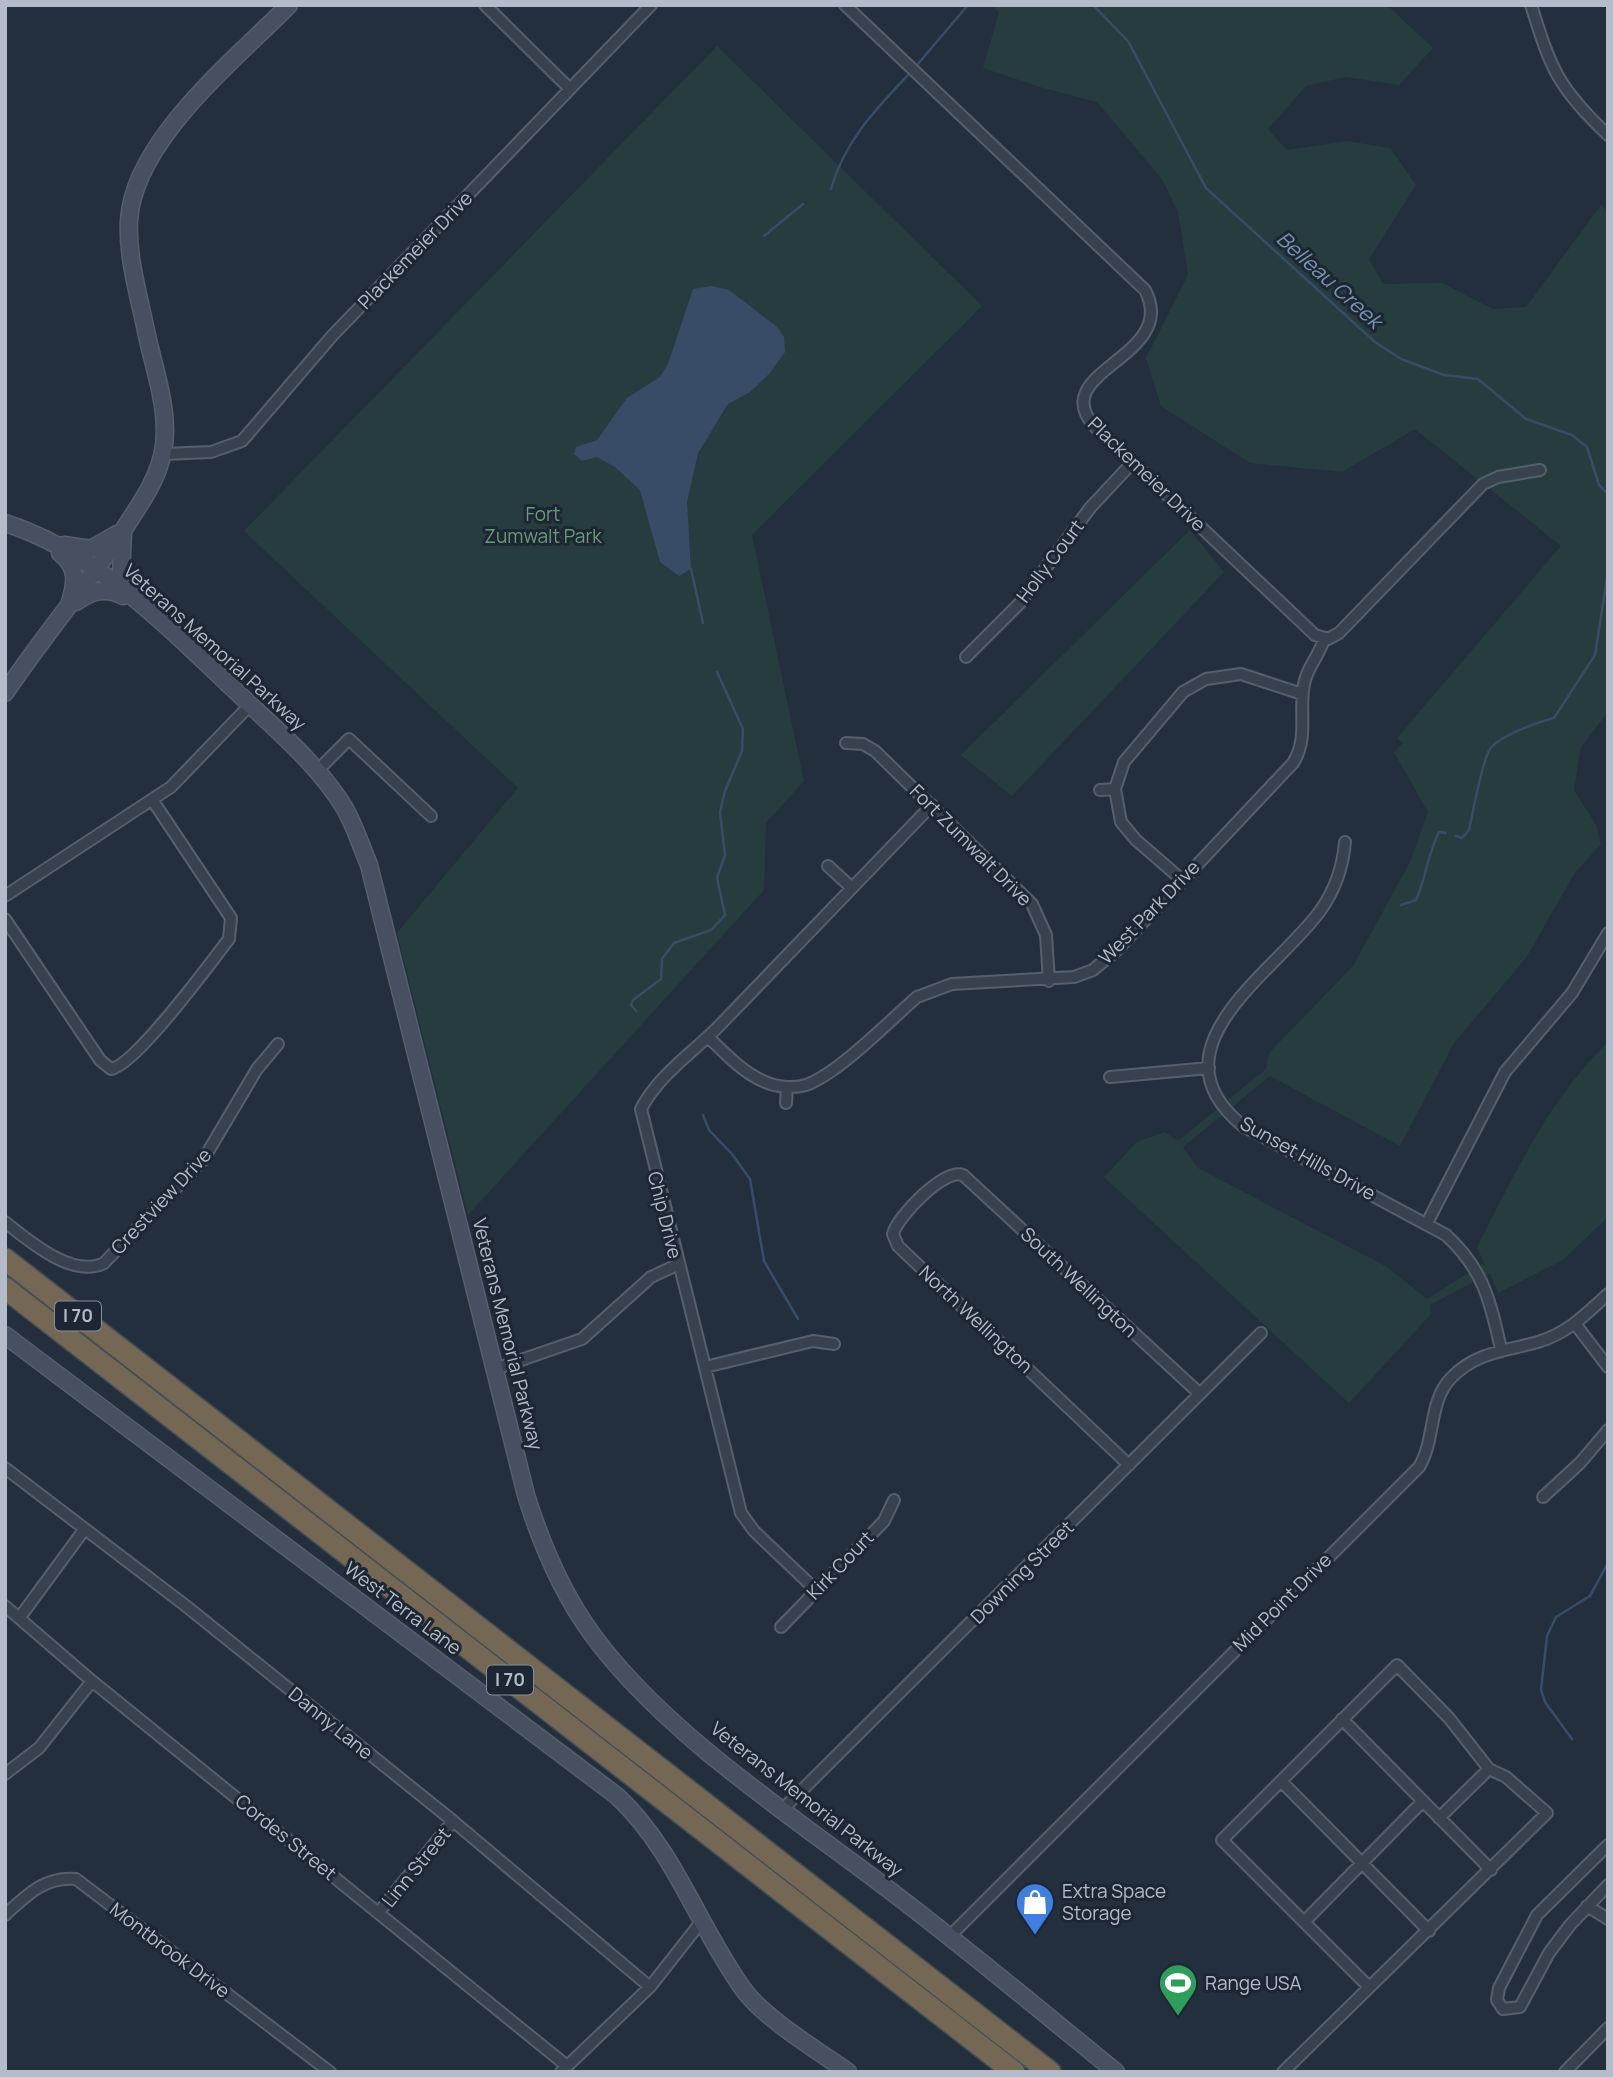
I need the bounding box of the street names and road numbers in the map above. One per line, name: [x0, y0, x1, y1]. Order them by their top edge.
street label: Plackemeier Drive: [352, 185, 478, 315]
street label: Plackemeier Drive: [1082, 411, 1212, 537]
street label: Holly Court: [1010, 514, 1090, 608]
street label: Veterans Memorial Parkway: [118, 558, 312, 736]
street label: Fort Zumwalt Drive: [904, 778, 1038, 912]
street label: West Park Drive: [1093, 854, 1205, 970]
street label: Sunset Hills Drive: [1236, 1110, 1380, 1206]
street label: Crestview Drive: [105, 1142, 217, 1260]
street label: Chip Drive: [642, 1169, 688, 1261]
street label: Veterans Memorial Parkway: [467, 1215, 549, 1453]
street label: South Wellington: [1015, 1221, 1143, 1343]
street label: North Wellington: [913, 1259, 1039, 1379]
road number: I 70: [55, 1302, 101, 1330]
street label: Downing Street: [965, 1515, 1079, 1629]
street label: Kirk Court: [801, 1525, 879, 1605]
street label: Mid Point Drive: [1227, 1547, 1337, 1657]
street label: West Terra Lane: [339, 1555, 467, 1661]
road number: I 70: [487, 1666, 533, 1694]
street label: Danny Lane: [283, 1681, 379, 1765]
street label: Veterans Memorial Parkway: [705, 1716, 909, 1882]
street label: Cordes Street: [230, 1788, 342, 1886]
street label: Linn Street: [376, 1821, 456, 1913]
street label: Montbrook Drive: [105, 1896, 235, 2004]

